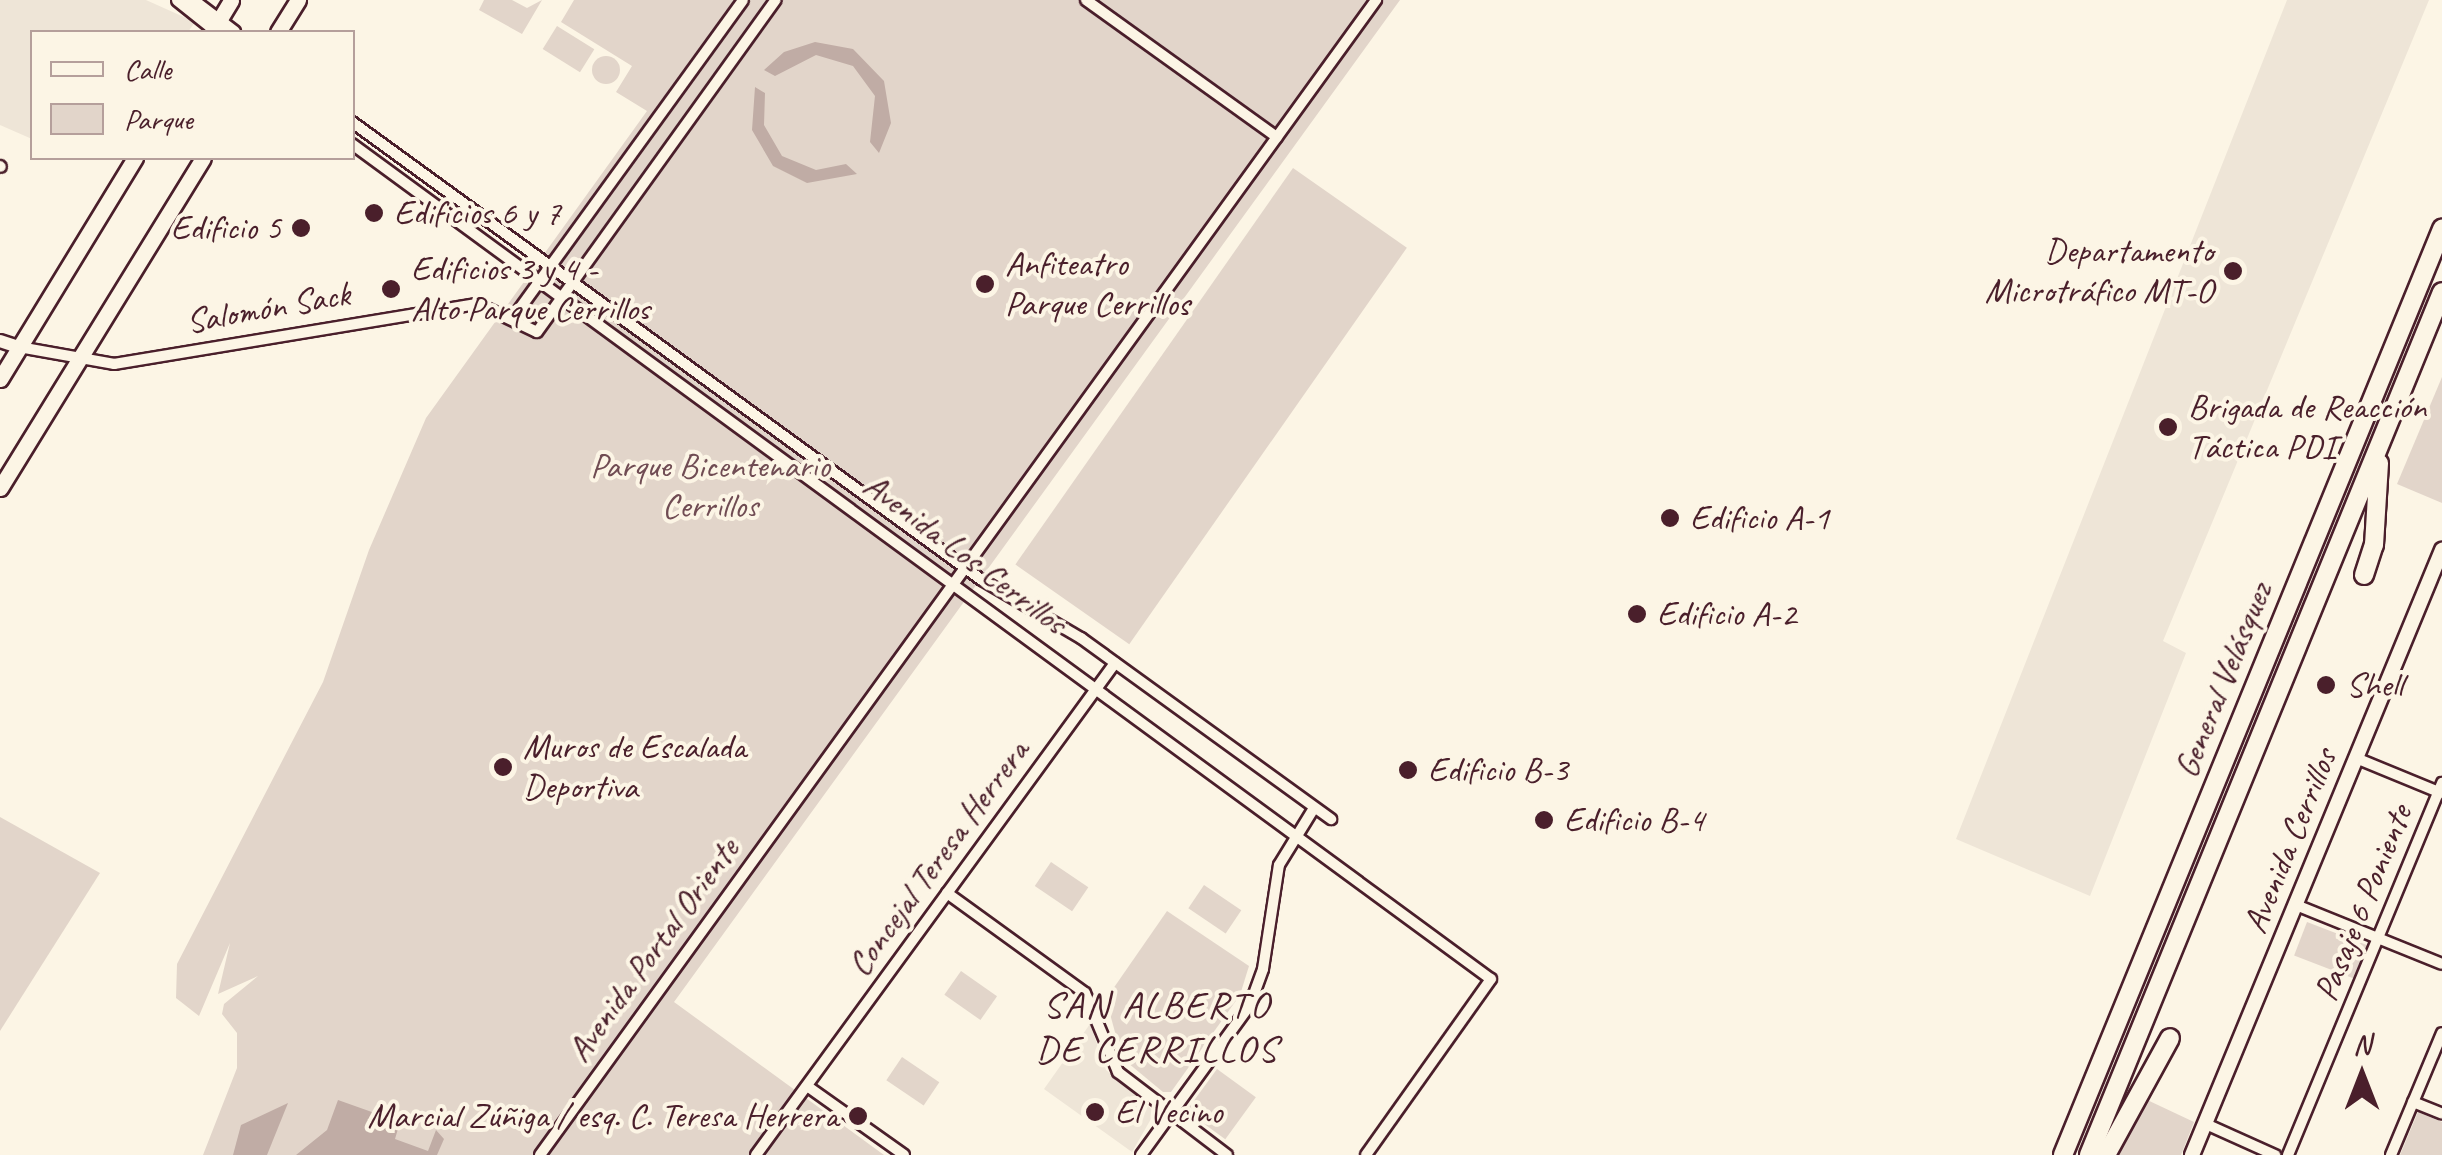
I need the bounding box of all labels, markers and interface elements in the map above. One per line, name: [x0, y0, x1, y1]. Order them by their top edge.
legend: [30, 30, 355, 160]
text: Calle: [124, 50, 171, 88]
text: Parque: [124, 100, 193, 138]
place label: Edificios 6 y 7: [394, 192, 561, 234]
marker: Edificios 6 y 7: [363, 202, 385, 224]
place label: Edificio 5: [171, 207, 281, 249]
marker: Edificio 5: [290, 217, 312, 239]
place label: Departamento Microtráfico MT-O: [1985, 230, 2213, 312]
place label: Anfiteatro Parque Cerrillos: [1005, 243, 1189, 325]
place label: Edificios 3 y 4 - Alto Parque Cerrillos: [411, 248, 651, 330]
marker: Departamento Microtráfico MT-O: [2222, 260, 2244, 282]
street label: Salomón Sack: [183, 273, 353, 343]
marker: Anfiteatro Parque Cerrillos: [974, 273, 996, 295]
marker: Edificios 3 y 4 - Alto Parque Cerrillos: [380, 278, 402, 300]
place label: Brigada de Reacción Táctica PDI: [2188, 386, 2425, 468]
marker: Brigada de Reacción Táctica PDI: [2157, 416, 2179, 438]
park label: Parque Bicentenario Cerrillos: [591, 445, 829, 527]
street label: Avenida Los Cerrillos: [855, 464, 1075, 644]
place label: Edificio A-1: [1690, 497, 1829, 539]
marker: Edificio A-1: [1659, 507, 1681, 529]
street label: General Velásquez: [2165, 576, 2281, 784]
place label: Edificio A-2: [1657, 593, 1796, 635]
marker: Edificio A-2: [1626, 603, 1648, 625]
place label: Shell: [2346, 664, 2403, 706]
marker: Shell: [2315, 674, 2337, 696]
place label: Muros de Escalada Deportiva: [523, 726, 746, 808]
street label: Concejal Teresa Herrera: [838, 732, 1038, 984]
street label: Avenida Cerrillos: [2234, 743, 2346, 939]
place label: Edificio B-3: [1428, 749, 1568, 791]
marker: Muros de Escalada Deportiva: [492, 756, 514, 778]
marker: Edificio B-3: [1397, 759, 1419, 781]
place label: Edificio B-4: [1564, 799, 1704, 841]
street label: Pasaje 6 Poniente: [2305, 799, 2421, 1007]
marker: Edificio B-4: [1533, 809, 1555, 831]
street label: Avenida Portal Oriente: [558, 830, 748, 1070]
district label: SAN ALBERTO DE CERRILLOS: [1038, 982, 1276, 1072]
north arrow: [2312, 1025, 2412, 1125]
text: N: [2353, 1027, 2371, 1062]
place label: El Vecino: [1115, 1091, 1222, 1133]
place label: Marcial Zúñiga / esq. C. Teresa Herrera: [367, 1095, 838, 1137]
marker: El Vecino: [1084, 1101, 1106, 1123]
marker: Marcial Zúñiga / esq. C. Teresa Herrera: [847, 1105, 869, 1127]

